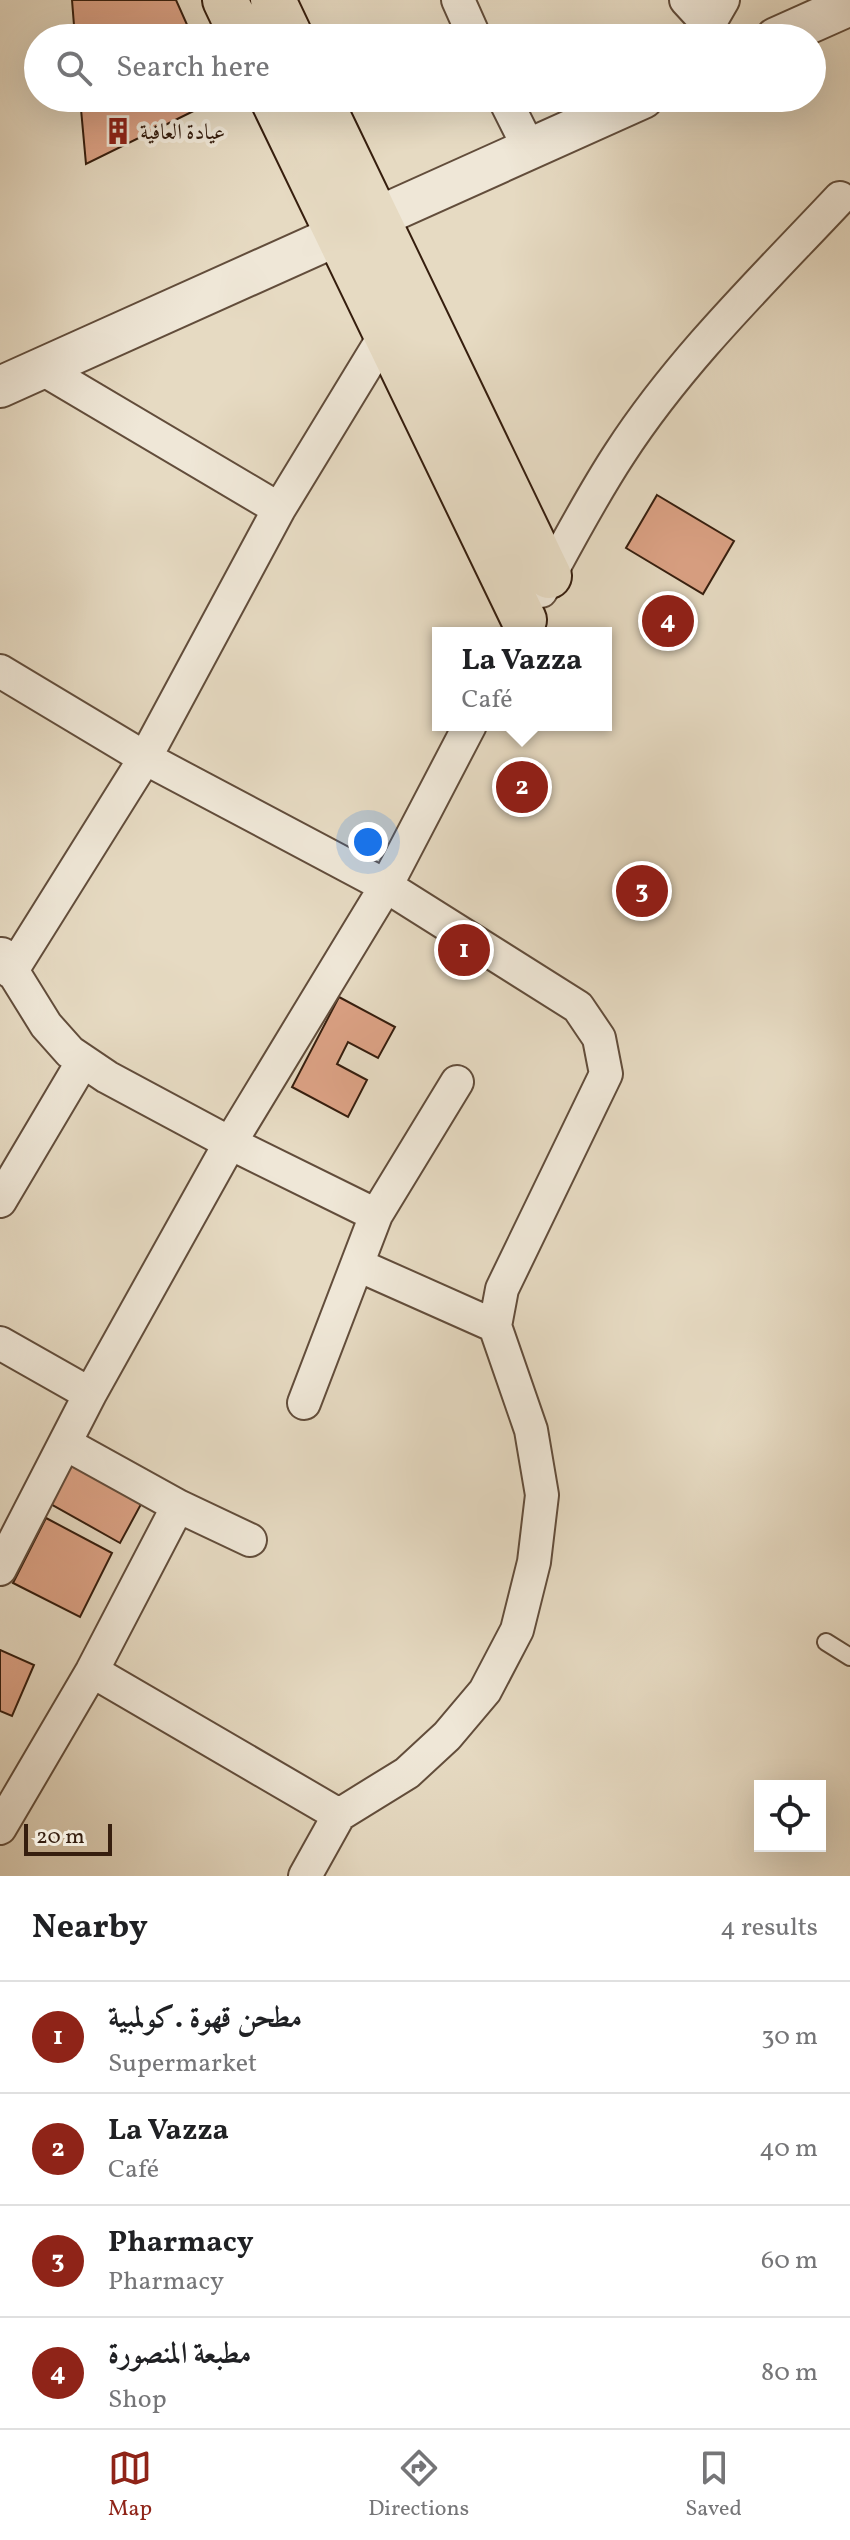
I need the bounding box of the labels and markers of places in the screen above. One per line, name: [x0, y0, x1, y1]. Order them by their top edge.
building icon: عيادة العافية: [103, 116, 133, 146]
place label: عيادة العافية: [140, 118, 225, 149]
pin: 4: [642, 591, 694, 651]
pin: 2: [496, 757, 548, 817]
pin: 3: [616, 861, 668, 921]
pin: 1: [438, 920, 490, 980]

